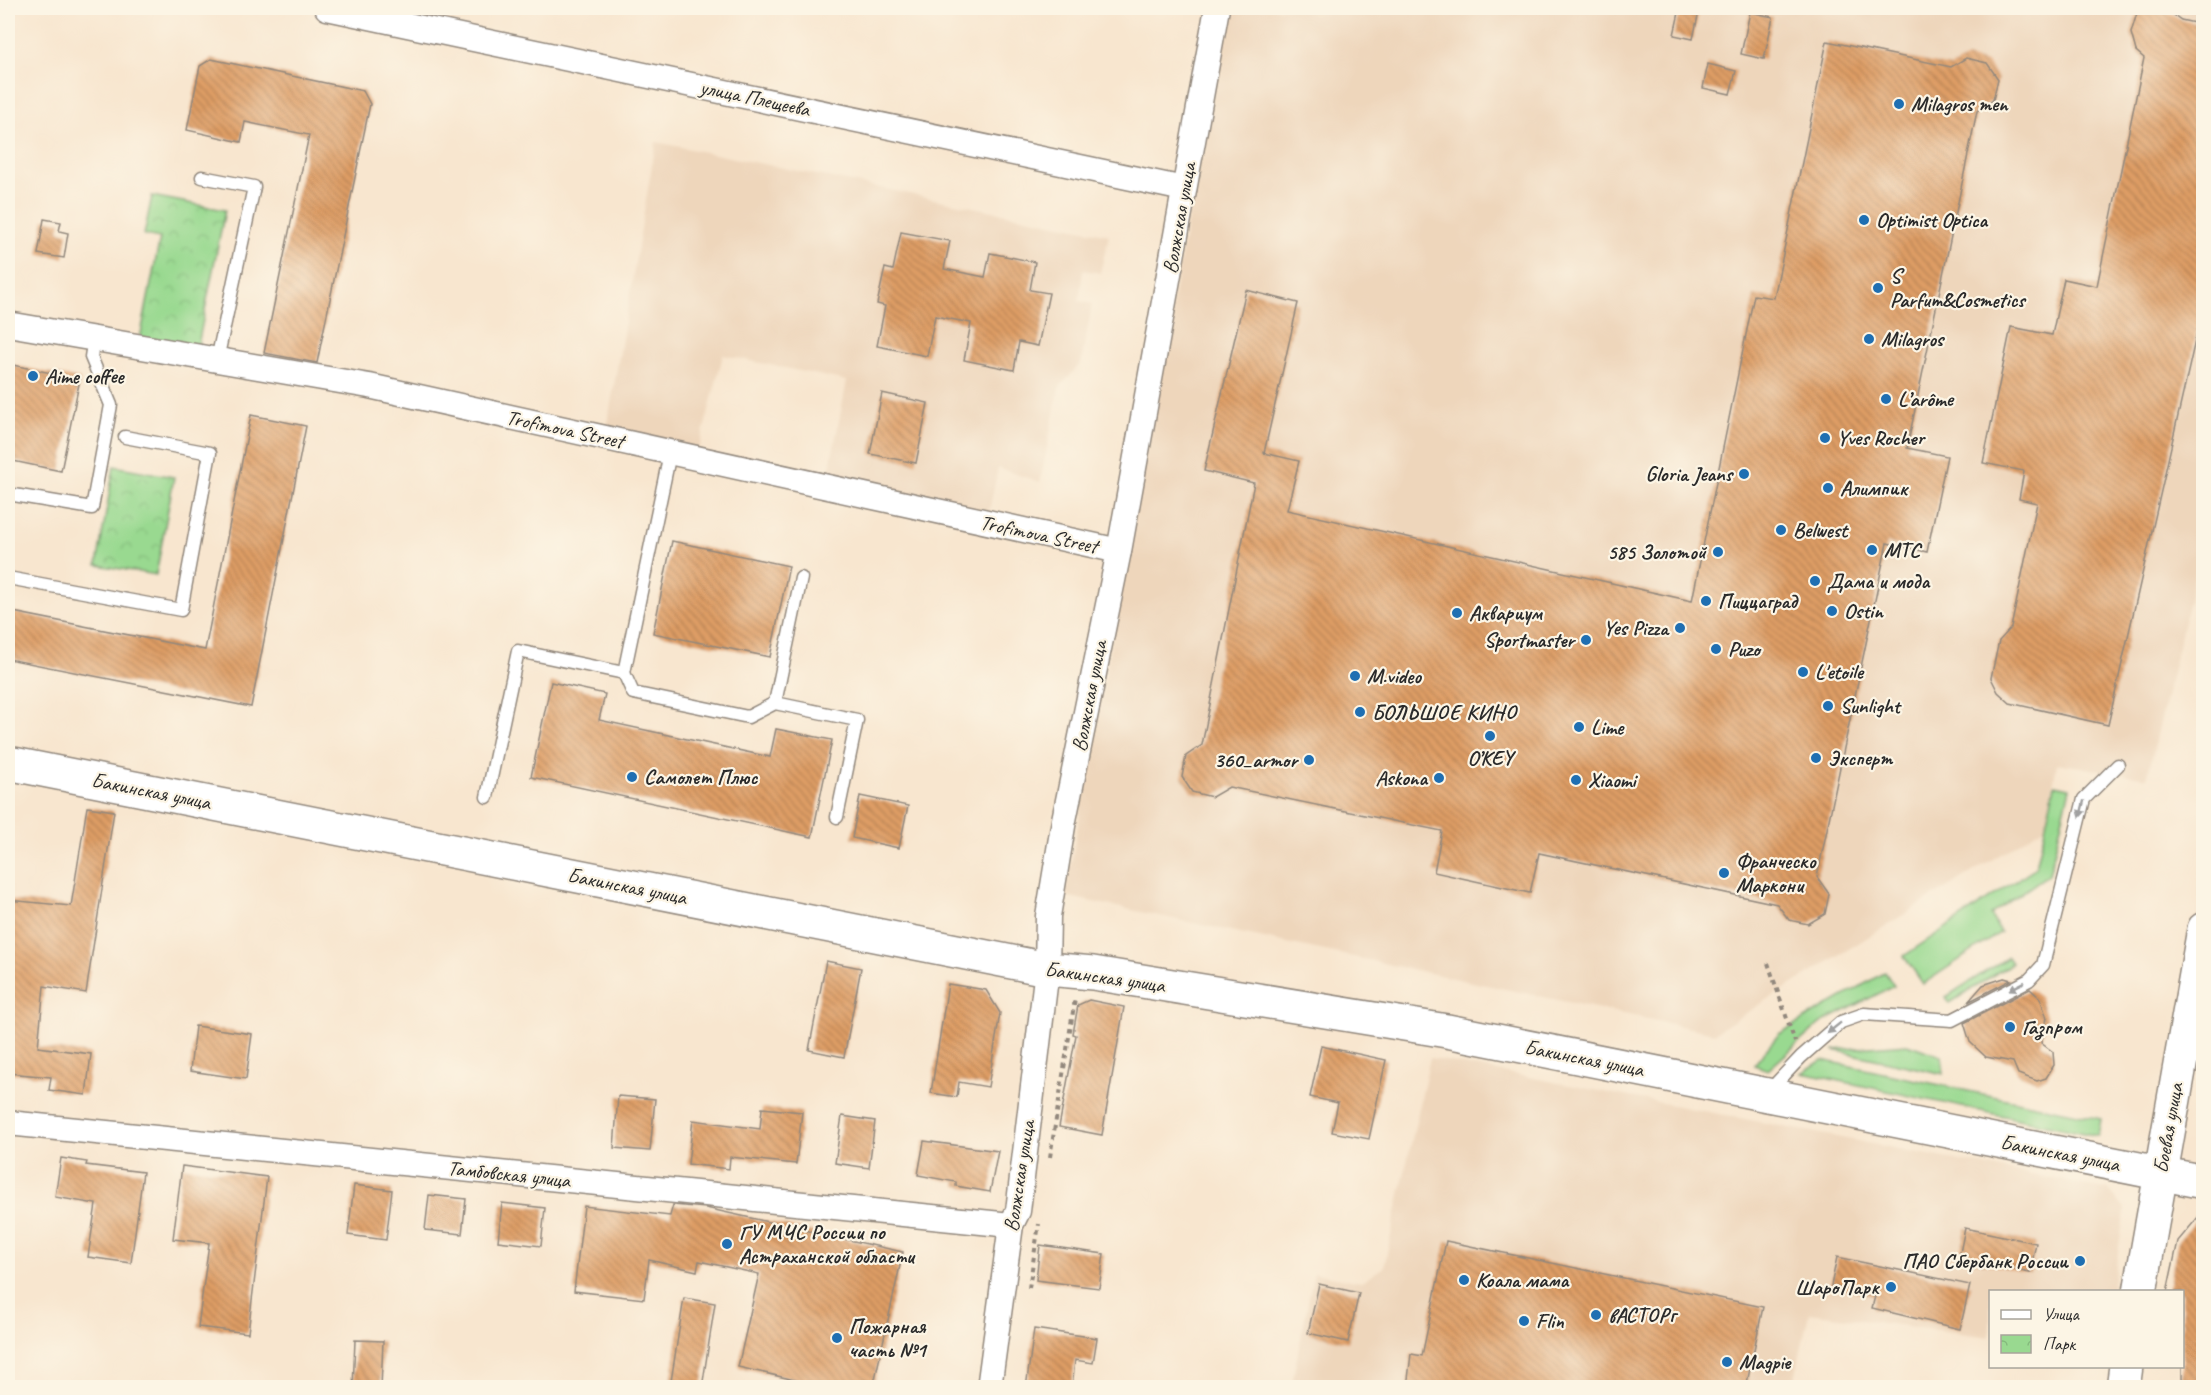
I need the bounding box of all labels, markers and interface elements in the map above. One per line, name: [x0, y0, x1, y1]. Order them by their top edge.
street label: улица Плещеева: [696, 73, 814, 123]
place label: Milagros men: [1911, 91, 2009, 117]
marker: Milagros men: [1892, 97, 1906, 111]
street label: Волжская улица: [1156, 158, 1202, 275]
place label: Optimist Optica: [1876, 207, 1989, 233]
marker: Optimist Optica: [1857, 213, 1871, 227]
place label: S Parfum&Cosmetics: [1890, 263, 2027, 313]
marker: S Parfum&Cosmetics: [1871, 281, 1885, 295]
place label: Milagros: [1881, 326, 1946, 352]
marker: Milagros: [1862, 332, 1876, 346]
place label: Aime coffee: [45, 363, 126, 389]
marker: Aime coffee: [26, 369, 40, 383]
place label: L’arôme: [1898, 386, 1955, 412]
marker: L’arôme: [1879, 392, 1893, 406]
street label: Trofimova Street: [504, 404, 629, 455]
place label: Yves Rocher: [1837, 425, 1927, 451]
marker: Yves Rocher: [1818, 431, 1832, 445]
place label: Gloria Jeans: [1646, 461, 1735, 487]
marker: Gloria Jeans: [1737, 467, 1751, 481]
place label: Алимпик: [1840, 475, 1910, 501]
marker: Алимпик: [1821, 481, 1835, 495]
street label: Trofimova Street: [978, 509, 1103, 560]
place label: Belwest: [1793, 517, 1849, 543]
marker: Belwest: [1774, 523, 1788, 537]
place label: МТС: [1884, 537, 1923, 563]
place label: 585 Золотой: [1607, 539, 1708, 565]
marker: МТС: [1865, 543, 1879, 557]
marker: 585 Золотой: [1711, 545, 1725, 559]
place label: Дама и мода: [1827, 568, 1931, 594]
marker: Дама и мода: [1808, 574, 1822, 588]
place label: Пиццаград: [1718, 588, 1800, 614]
marker: Пиццаград: [1699, 594, 1713, 608]
place label: Ostin: [1844, 598, 1884, 624]
place label: Аквариум: [1469, 600, 1544, 626]
marker: Ostin: [1825, 604, 1839, 618]
marker: Аквариум: [1450, 606, 1464, 620]
place label: Yes Pizza: [1603, 615, 1670, 641]
marker: Yes Pizza: [1673, 621, 1687, 635]
place label: Sportmaster: [1484, 627, 1576, 653]
marker: Sportmaster: [1579, 633, 1593, 647]
street label: Волжская улица: [1066, 636, 1113, 754]
place label: Puzo: [1728, 636, 1762, 662]
marker: Puzo: [1709, 642, 1723, 656]
place label: L'etoile: [1815, 659, 1865, 685]
place label: M.video: [1367, 663, 1422, 689]
marker: L'etoile: [1796, 665, 1810, 679]
marker: M.video: [1348, 669, 1362, 683]
place label: Sunlight: [1840, 693, 1903, 719]
place label: БОЛЬШОЕ КИНО: [1372, 699, 1518, 725]
marker: Sunlight: [1821, 699, 1835, 713]
marker: БОЛЬШОЕ КИНО: [1353, 705, 1367, 719]
place label: Lime: [1591, 714, 1625, 740]
marker: Lime: [1572, 720, 1586, 734]
marker: O’KEY: [1483, 729, 1497, 743]
place label: O’KEY: [1467, 745, 1517, 771]
place label: Эксперт: [1828, 745, 1894, 771]
place label: 360_armor: [1214, 747, 1299, 773]
marker: Эксперт: [1809, 751, 1823, 765]
marker: 360_armor: [1302, 753, 1316, 767]
place label: Самолет Плюс: [644, 764, 758, 790]
place label: Askona: [1375, 765, 1428, 791]
street label: Бакинская улица: [89, 767, 215, 816]
place label: Xiaomi: [1588, 767, 1638, 793]
marker: Самолет Плюс: [625, 770, 639, 784]
marker: Askona: [1432, 771, 1446, 785]
marker: Xiaomi: [1569, 773, 1583, 787]
one-way arrow: [2076, 800, 2086, 818]
place label: Франческо Маркони: [1736, 848, 1817, 898]
street label: Бакинская улица: [565, 862, 691, 911]
marker: Франческо Маркони: [1717, 866, 1731, 880]
street label: Бакинская улица: [1043, 956, 1168, 999]
one-way arrow: [2008, 982, 2025, 991]
place label: Газпром: [2022, 1014, 2083, 1041]
marker: Газпром: [2003, 1020, 2017, 1034]
one-way arrow: [1827, 1021, 1842, 1034]
street label: Бакинская улица: [1522, 1034, 1648, 1083]
street label: Боевая улица: [2147, 1079, 2189, 1175]
street label: Волжская улица: [997, 1116, 1041, 1233]
street label: Бакинская улица: [1998, 1129, 2124, 1178]
street label: Тамбовская улица: [446, 1155, 573, 1194]
place label: ГУ МЧС России по Астраханской области: [739, 1219, 916, 1269]
marker: ГУ МЧС России по Астраханской области: [720, 1237, 734, 1251]
place label: ПАО Сбербанк России: [1903, 1248, 2070, 1274]
marker: ПАО Сбербанк России: [2073, 1254, 2087, 1268]
place label: Коала мама: [1476, 1267, 1570, 1293]
marker: Коала мама: [1457, 1273, 1471, 1287]
place label: ШароПарк: [1795, 1274, 1880, 1300]
marker: ШароПарк: [1884, 1280, 1898, 1294]
legend: [1989, 1290, 2184, 1368]
place label: вАСТОРг: [1608, 1302, 1679, 1328]
text: Улица: [2043, 1303, 2080, 1325]
place label: Flin: [1536, 1308, 1564, 1334]
marker: вАСТОРг: [1589, 1308, 1603, 1322]
place label: Пожарная часть №1: [849, 1313, 928, 1363]
marker: Flin: [1517, 1314, 1531, 1328]
marker: Пожарная часть №1: [830, 1331, 844, 1345]
text: Парк: [2043, 1333, 2077, 1355]
place label: Magpie: [1739, 1349, 1792, 1375]
marker: Magpie: [1720, 1355, 1734, 1369]

